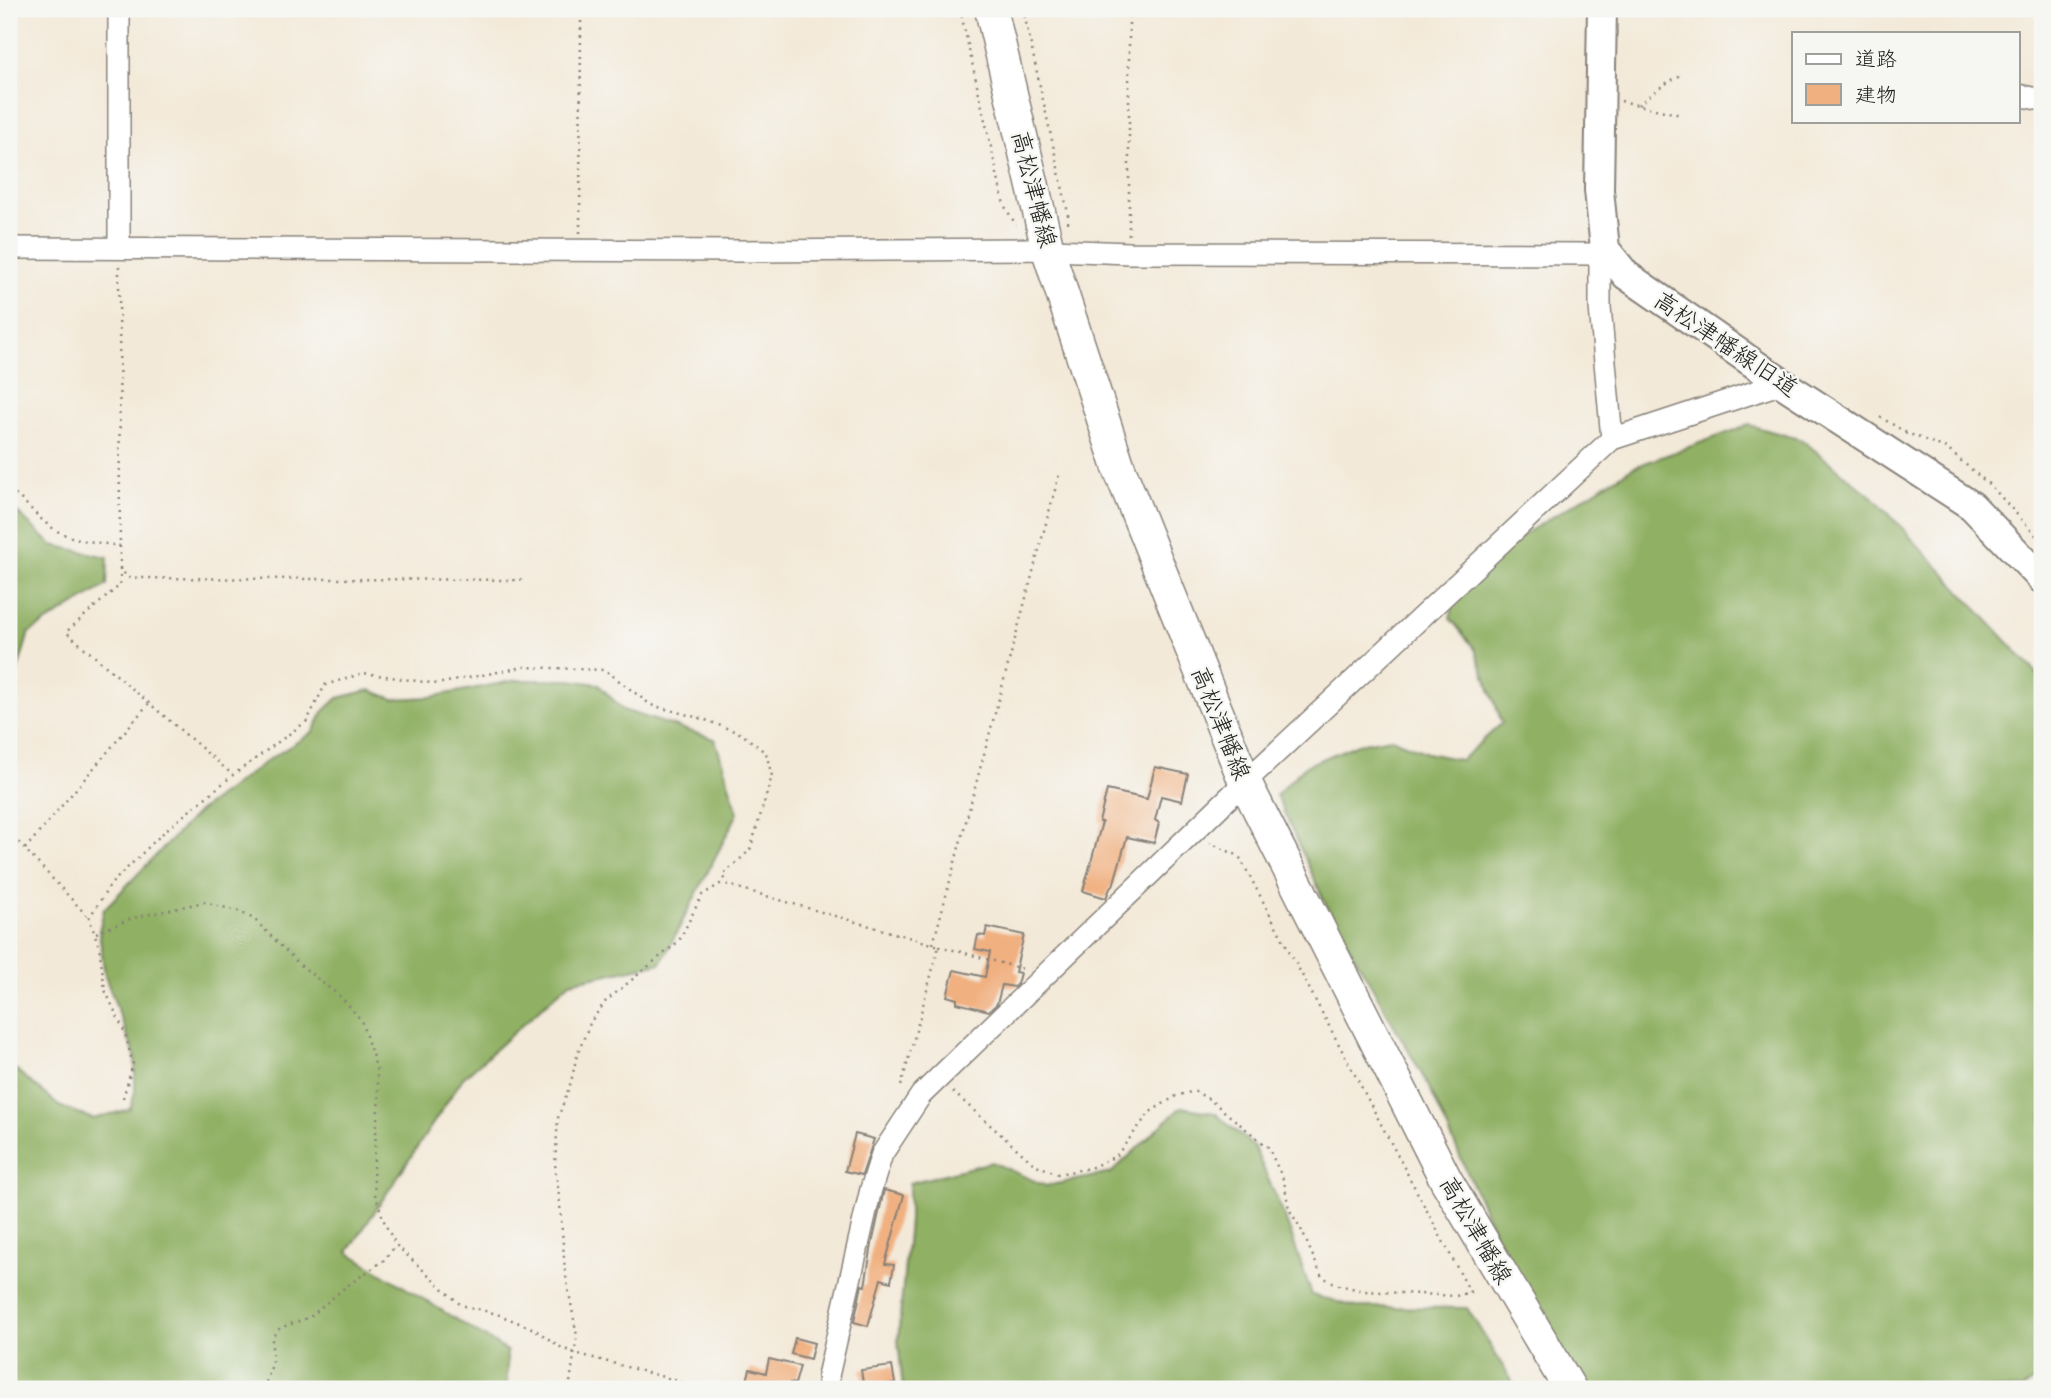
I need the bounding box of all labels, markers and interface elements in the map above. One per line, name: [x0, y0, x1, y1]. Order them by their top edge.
legend: [1792, 32, 2020, 122]
text: 道路: [1855, 40, 1897, 78]
text: 建物: [1855, 76, 1897, 114]
street label: 高松津幡線: [999, 126, 1069, 252]
street label: 高松津幡線旧道: [1645, 280, 1807, 408]
street label: 高松津幡線: [1179, 660, 1263, 786]
street label: 高松津幡線: [1428, 1168, 1524, 1292]

